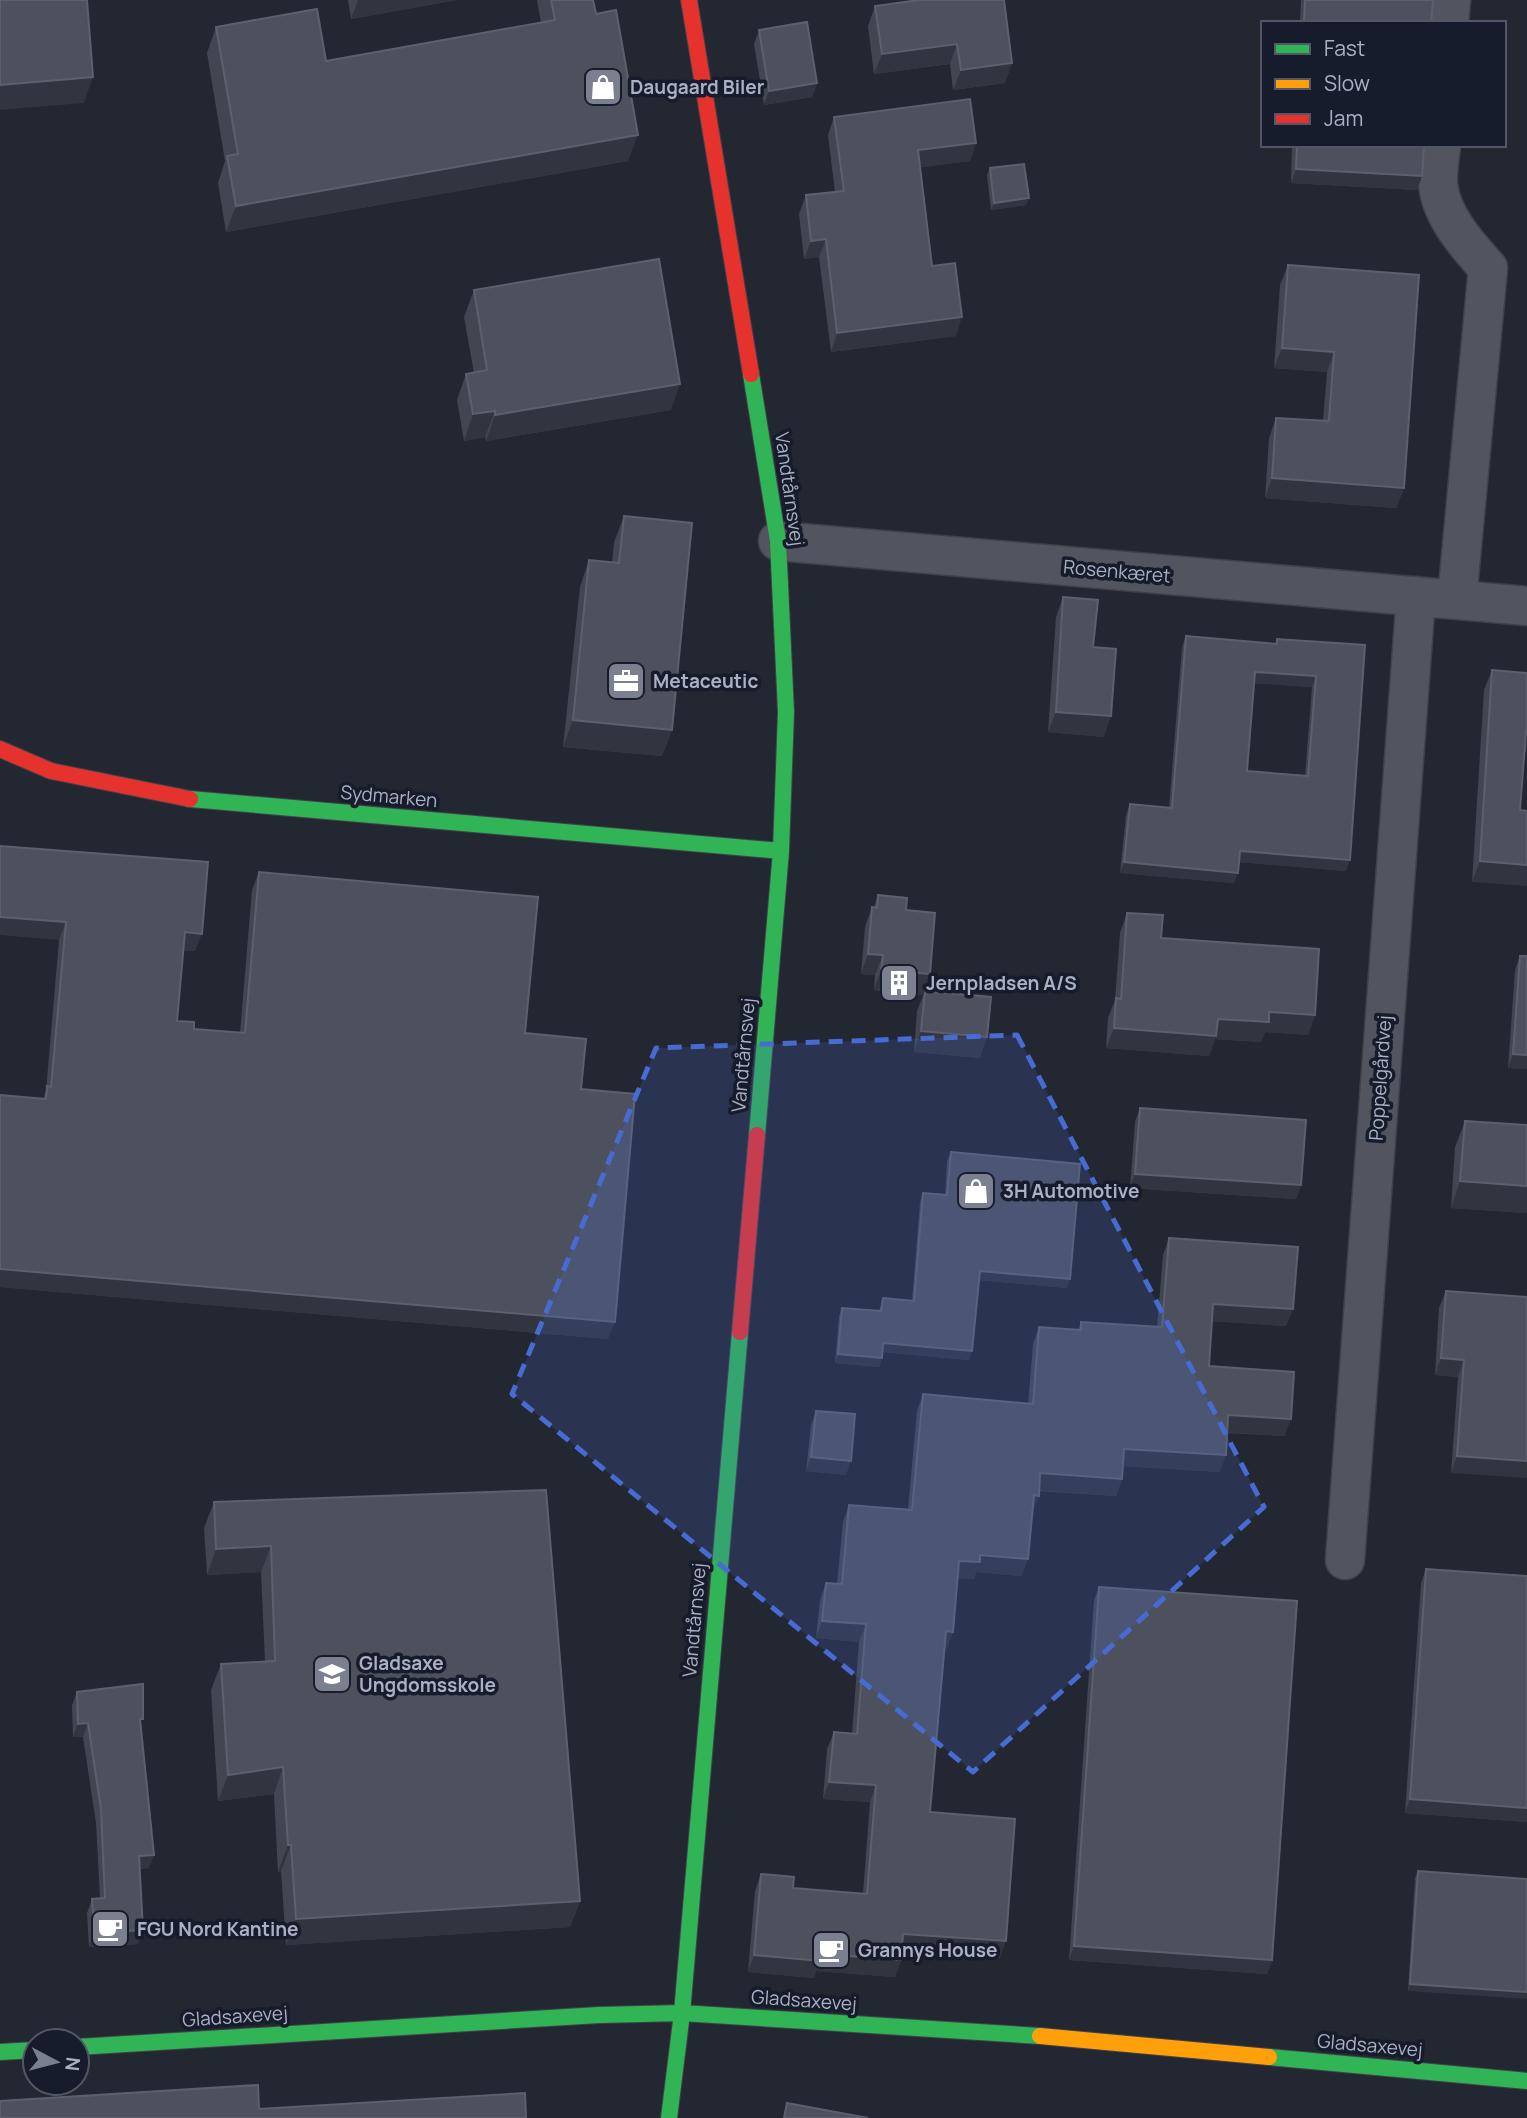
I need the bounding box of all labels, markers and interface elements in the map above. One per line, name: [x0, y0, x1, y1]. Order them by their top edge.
legend: [1261, 21, 1506, 147]
text: Fast: [1324, 34, 1365, 62]
shop icon: Daugaard Biler: [582, 66, 624, 108]
text: Slow: [1324, 69, 1370, 97]
place label: Daugaard Biler: [630, 74, 765, 100]
text: Jam: [1324, 104, 1363, 132]
street label: Vandtårnsvej: [769, 430, 811, 548]
street label: Rosenkæret: [1062, 553, 1172, 589]
office icon: Metaceutic: [605, 660, 647, 702]
place label: Metaceutic: [653, 668, 758, 694]
street label: Sydmarken: [339, 779, 439, 813]
building icon: Jernpladsen A/S: [878, 962, 920, 1004]
place label: Jernpladsen A/S: [926, 970, 1077, 996]
street label: Vandtårnsvej: [725, 997, 761, 1113]
street label: Poppelgårdvej: [1363, 1014, 1397, 1142]
shop icon: 3H Automotive: [955, 1170, 997, 1212]
place label: 3H Automotive: [1003, 1178, 1139, 1204]
street label: Vandtårnsvej: [676, 1562, 712, 1678]
place label: Gladsaxe Ungdomsskole: [359, 1650, 496, 1698]
school or university icon: Gladsaxe Ungdomsskole: [311, 1653, 353, 1695]
cafe icon: FGU Nord Kantine: [89, 1908, 131, 1950]
place label: FGU Nord Kantine: [137, 1916, 298, 1942]
cafe icon: Grannys House: [810, 1929, 852, 1971]
place label: Grannys House: [858, 1937, 997, 1963]
street label: Gladsaxevej: [750, 1983, 858, 2017]
street label: Gladsaxevej: [181, 1999, 289, 2033]
north arrow: [21, 2027, 91, 2097]
street label: Gladsaxevej: [1316, 2027, 1424, 2063]
text: N: [59, 2056, 87, 2072]

